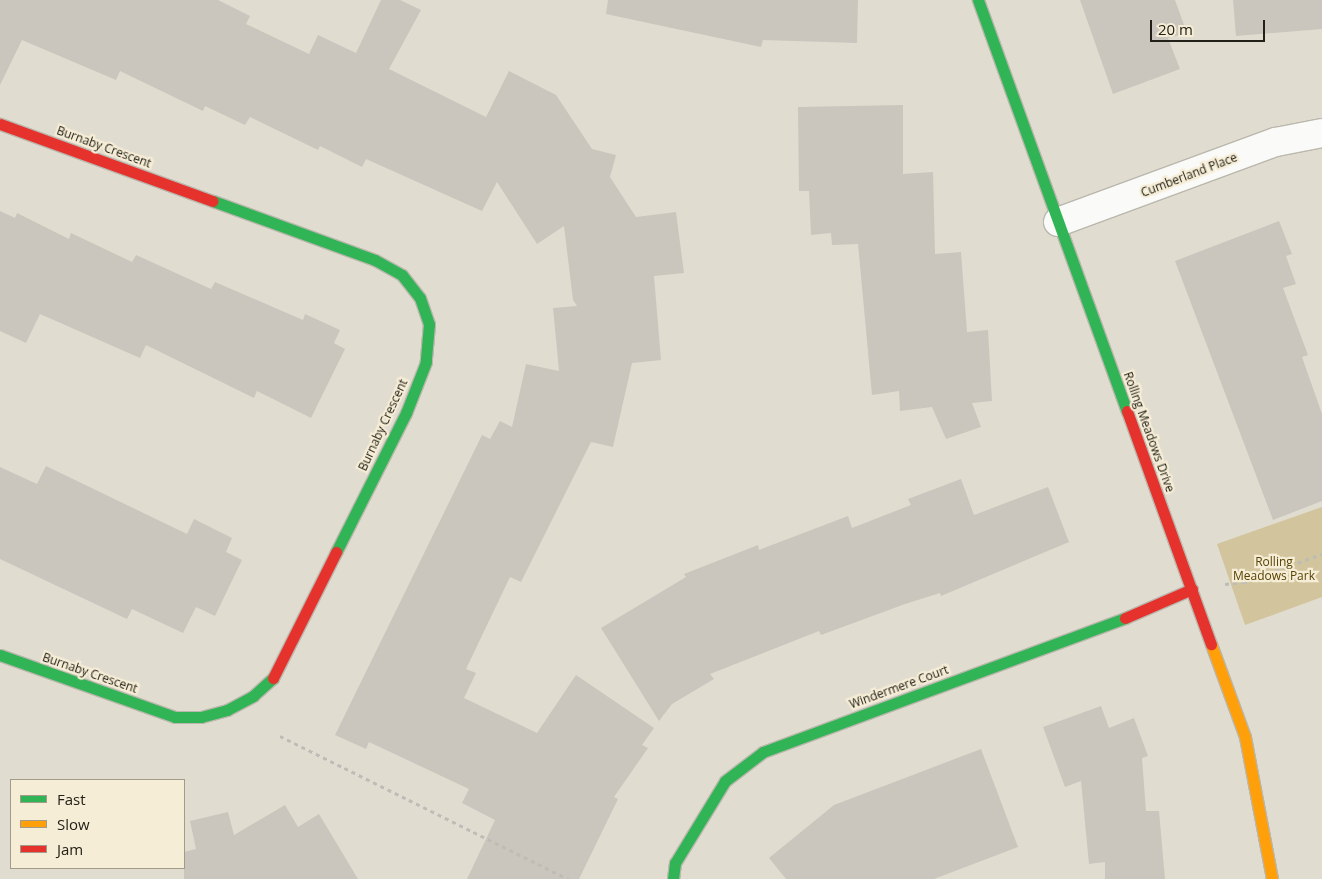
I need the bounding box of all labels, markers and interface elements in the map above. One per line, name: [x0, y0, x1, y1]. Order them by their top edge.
scale bar: [1152, 10, 1267, 42]
text: 20 m: [1158, 19, 1193, 39]
street label: Burnaby Crescent: [55, 123, 153, 171]
street label: Cumberland Place: [1139, 150, 1239, 200]
street label: Rolling Meadows Drive: [1121, 370, 1177, 494]
street label: Burnaby Crescent: [355, 377, 411, 473]
park label: Rolling Meadows Park: [1233, 555, 1315, 583]
street label: Burnaby Crescent: [41, 650, 139, 696]
street label: Windermere Court: [847, 662, 951, 712]
legend: [10, 779, 185, 869]
text: Fast: [57, 789, 86, 809]
text: Slow: [57, 814, 90, 834]
text: Jam: [57, 839, 83, 859]

